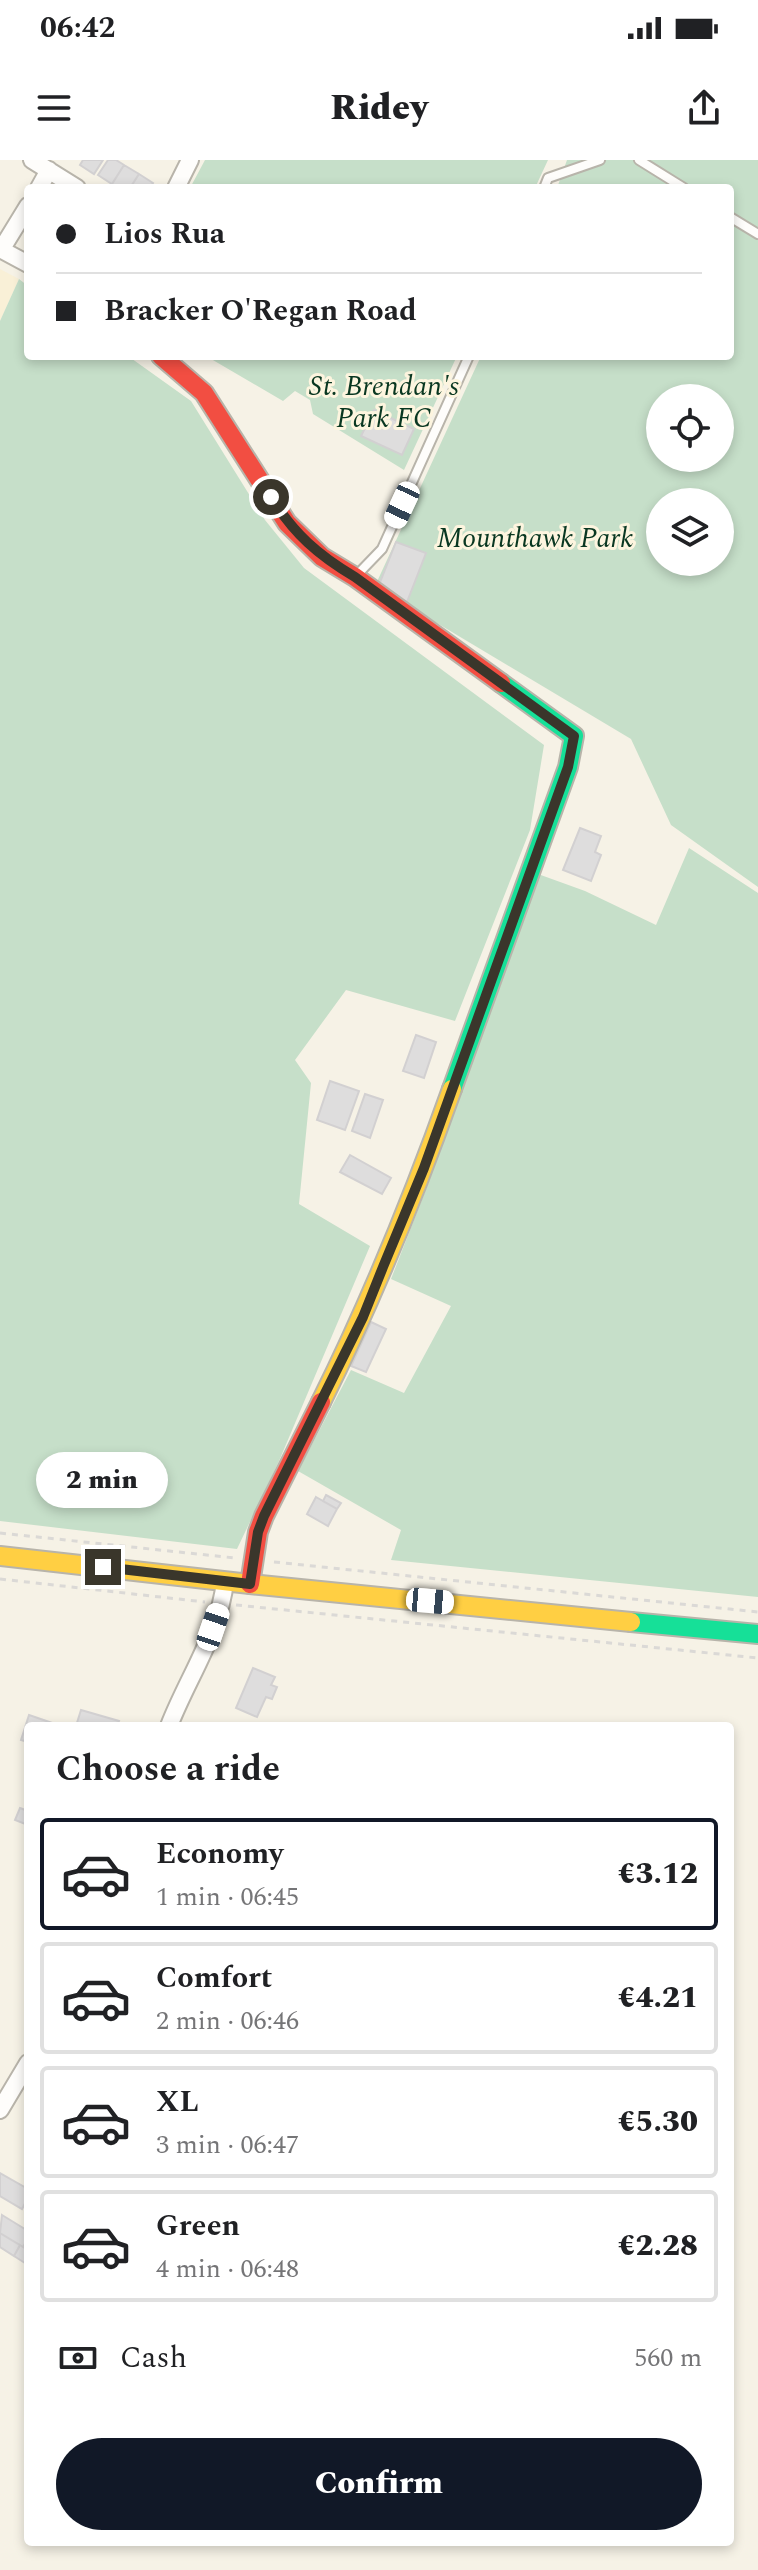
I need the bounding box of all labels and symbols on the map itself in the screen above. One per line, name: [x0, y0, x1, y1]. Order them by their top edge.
park label: St. Brendan's Park FC: [309, 365, 459, 440]
car: [381, 478, 423, 532]
route start: [253, 479, 289, 515]
park label: Mounthawk Park: [437, 517, 633, 560]
callout: 2 min: [37, 1451, 169, 1507]
route end: [85, 1549, 121, 1585]
car: [405, 1587, 455, 1615]
car: [194, 1600, 232, 1654]

